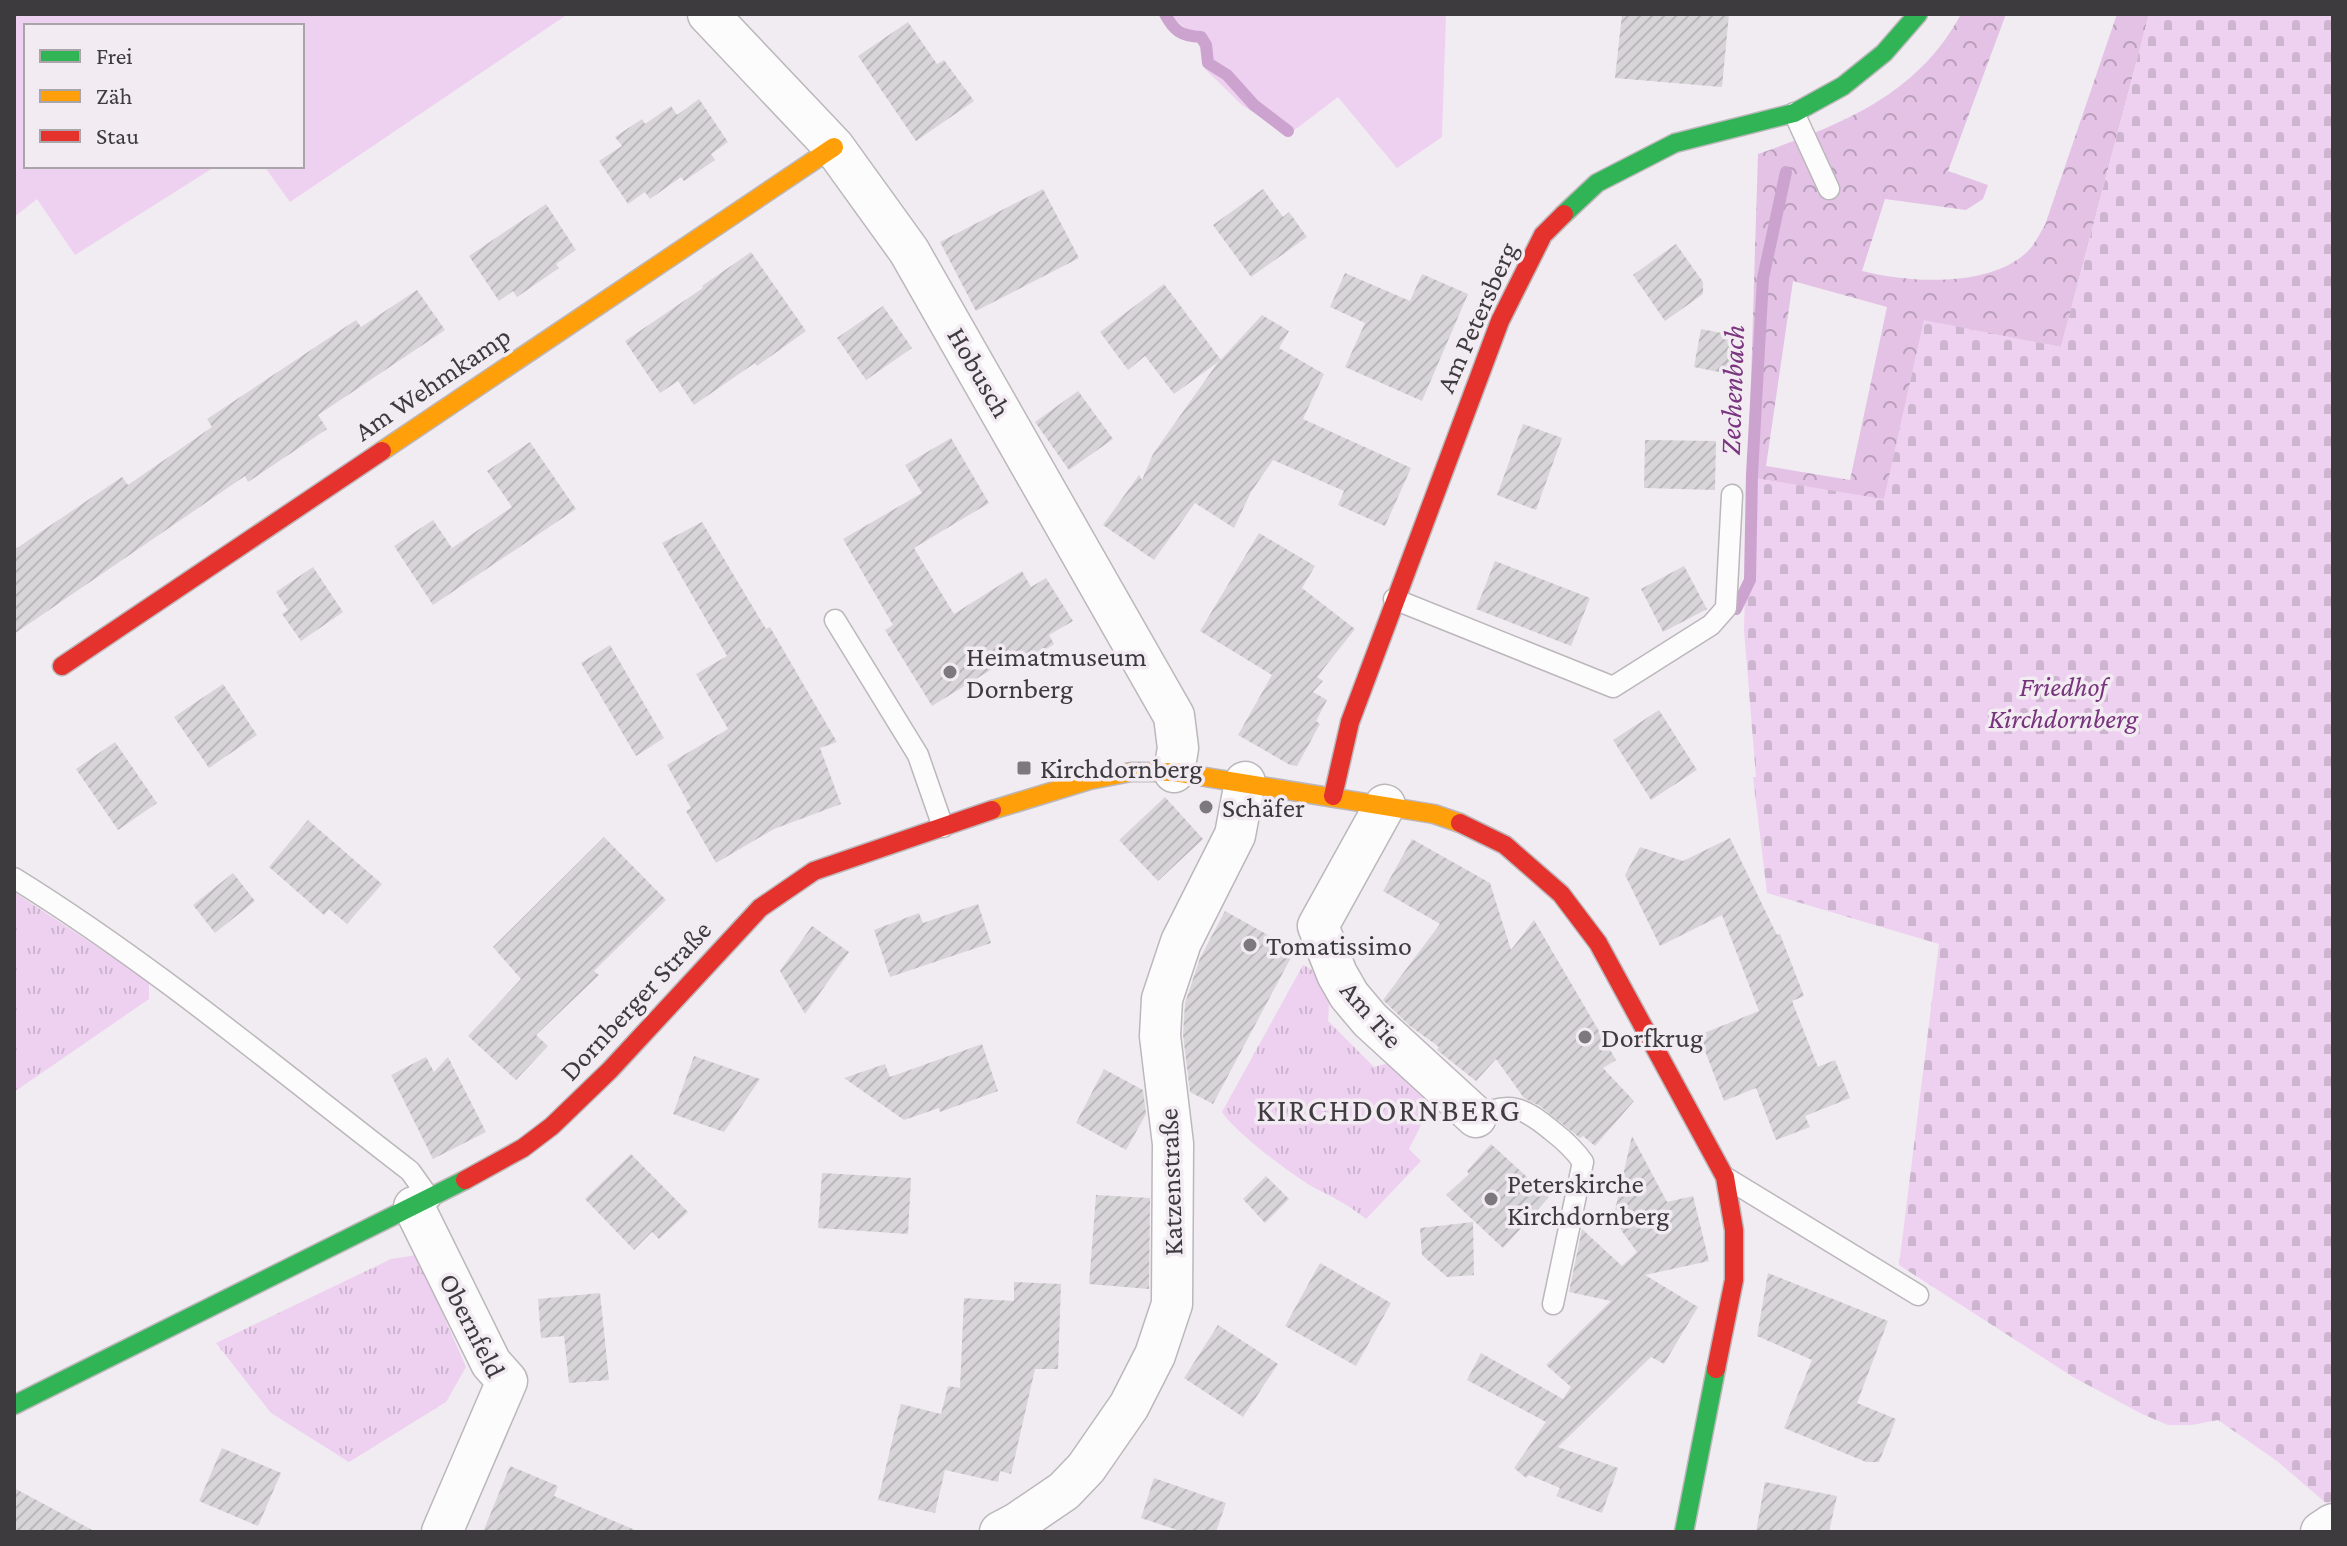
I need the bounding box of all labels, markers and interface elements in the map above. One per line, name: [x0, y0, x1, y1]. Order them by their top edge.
legend: [24, 24, 304, 168]
text: Frei: [96, 42, 133, 69]
text: Zäh: [96, 82, 133, 109]
text: Stau: [96, 122, 139, 149]
street label: Am Petersberg: [1430, 237, 1524, 397]
street label: Am Wehmkamp: [348, 320, 516, 447]
street label: Hobusch: [941, 322, 1018, 423]
water label: Zechenbach: [1713, 324, 1750, 456]
place label: Heimatmuseum Dornberg: [966, 641, 1147, 704]
marker: Heimatmuseum Dornberg: [941, 663, 959, 681]
park label: Friedhof Kirchdornberg: [1988, 671, 2139, 734]
place label: Kirchdornberg: [1040, 753, 1203, 784]
marker: Kirchdornberg: [1015, 759, 1033, 777]
place label: Schäfer: [1222, 792, 1305, 823]
marker: Schäfer: [1197, 798, 1215, 816]
street label: Dornberger Straße: [553, 914, 717, 1087]
place label: Tomatissimo: [1266, 930, 1412, 961]
marker: Tomatissimo: [1241, 936, 1259, 954]
street label: Am Tie: [1334, 975, 1409, 1054]
place label: Dorfkrug: [1601, 1022, 1704, 1053]
marker: Dorfkrug: [1576, 1028, 1594, 1046]
district label: KIRCHDORNBERG: [1256, 1092, 1522, 1128]
street label: Katzenstraße: [1152, 1108, 1189, 1256]
place label: Peterskirche Kirchdornberg: [1507, 1168, 1670, 1231]
marker: Peterskirche Kirchdornberg: [1482, 1190, 1500, 1208]
street label: Obernfeld: [433, 1268, 512, 1383]

